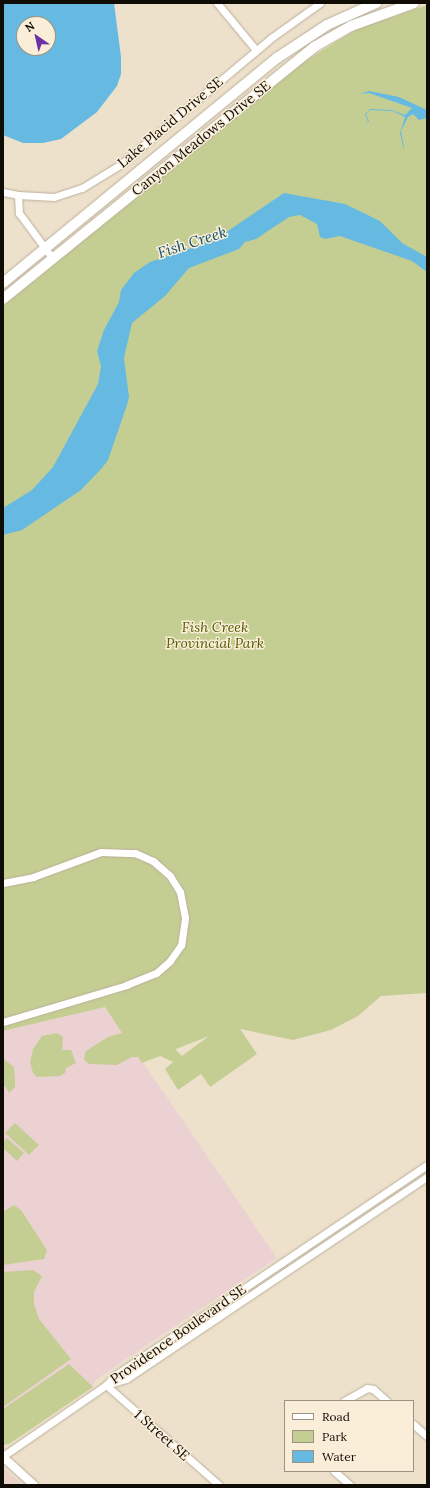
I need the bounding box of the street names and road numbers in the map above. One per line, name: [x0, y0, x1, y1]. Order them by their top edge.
street label: Lake Placid Drive SE: [114, 73, 226, 171]
street label: Canyon Meadows Drive SE: [128, 77, 274, 199]
street label: Providence Boulevard SE: [107, 1281, 249, 1387]
street label: 1 Street SE: [131, 1406, 193, 1464]

